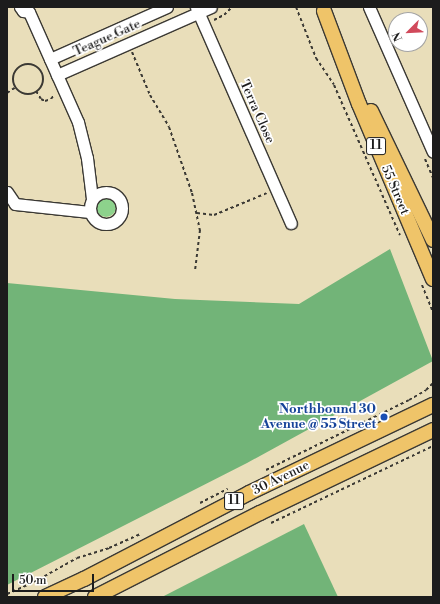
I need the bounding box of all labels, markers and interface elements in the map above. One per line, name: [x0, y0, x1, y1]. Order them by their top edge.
north arrow: [388, 12, 428, 52]
street label: Teague Gate: [71, 16, 143, 60]
text: N: [390, 30, 406, 43]
street label: Terra Close: [236, 78, 278, 146]
road number: 11: [366, 136, 386, 156]
street label: 55 Street: [378, 163, 412, 217]
place label: Northbound 30 Avenue @ 55 Street: [261, 402, 376, 433]
marker: Northbound 30 Avenue @ 55 Street: [379, 412, 389, 422]
street label: 30 Avenue: [250, 458, 312, 498]
road number: 11: [224, 491, 244, 511]
scale bar: [14, 566, 96, 592]
text: 50 m: [19, 573, 47, 588]

